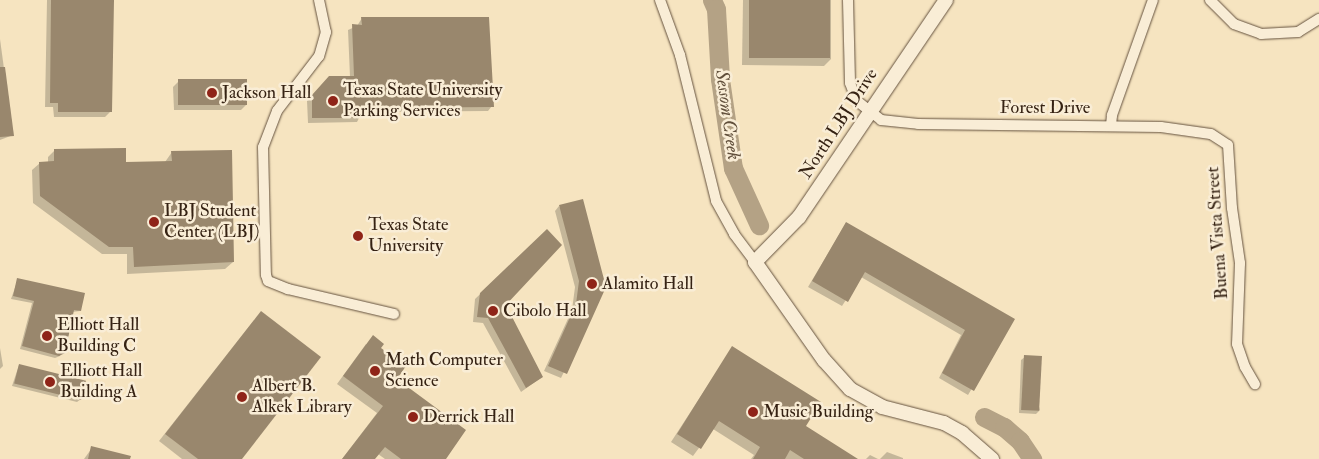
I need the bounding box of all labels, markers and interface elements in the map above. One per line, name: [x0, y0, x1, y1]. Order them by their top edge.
street label: North LBJ Drive: [795, 65, 883, 183]
water label: Sessom Creek: [709, 69, 745, 161]
place label: Texas State University Parking Services: [343, 80, 502, 122]
place label: Jackson Hall: [222, 82, 311, 104]
marker: Jackson Hall: [206, 87, 218, 99]
marker: Texas State University Parking Services: [327, 95, 339, 107]
street label: Forest Drive: [1000, 97, 1090, 119]
street label: Buena Vista Street: [1203, 166, 1233, 300]
place label: LBJ Student Center (LBJ): [164, 201, 260, 243]
place label: Texas State University: [368, 215, 449, 258]
marker: LBJ Student Center (LBJ): [148, 216, 160, 228]
marker: Texas State University: [352, 230, 364, 242]
place label: Alamito Hall: [602, 273, 694, 295]
marker: Alamito Hall: [586, 278, 598, 290]
place label: Cibolo Hall: [503, 300, 587, 322]
marker: Cibolo Hall: [487, 305, 499, 317]
place label: Elliott Hall Building C: [57, 315, 139, 358]
marker: Elliott Hall Building C: [41, 330, 53, 342]
place label: Math Computer Science: [385, 350, 503, 392]
place label: Elliott Hall Building A: [60, 361, 142, 404]
marker: Math Computer Science: [369, 365, 381, 377]
marker: Elliott Hall Building A: [44, 376, 56, 388]
place label: Albert B. Alkek Library: [252, 376, 352, 418]
marker: Albert B. Alkek Library: [236, 391, 248, 403]
place label: Music Building: [763, 401, 874, 423]
place label: Derrick Hall: [423, 406, 514, 428]
marker: Music Building: [747, 406, 759, 418]
marker: Derrick Hall: [407, 411, 419, 423]

